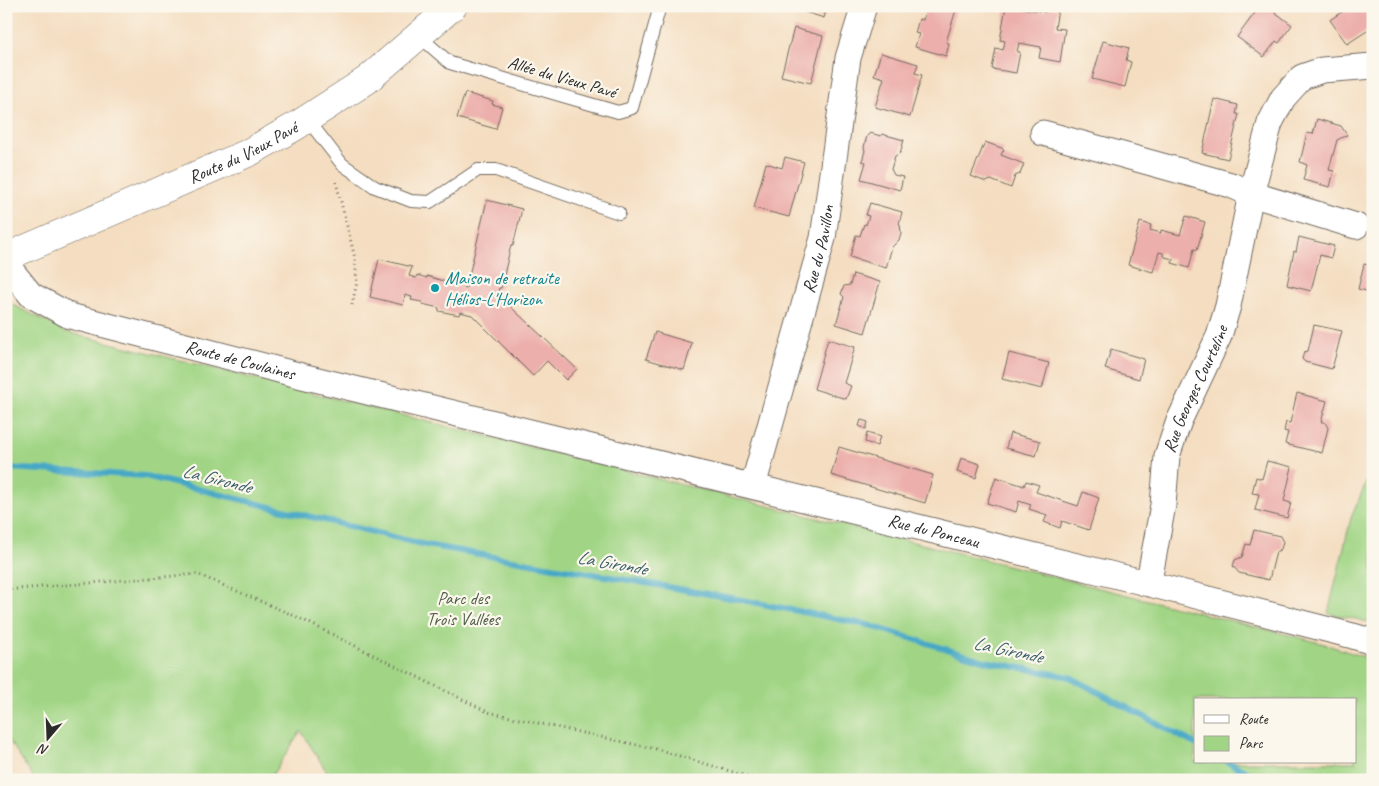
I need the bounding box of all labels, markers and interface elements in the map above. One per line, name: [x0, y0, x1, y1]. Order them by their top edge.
street label: Allée du Vieux Pavé: [505, 51, 622, 104]
street label: Route du Vieux Pavé: [185, 115, 304, 188]
street label: Rue du Pavillon: [797, 203, 839, 295]
place label: Maison de retraite Hélios-L'Horizon: [445, 267, 560, 310]
marker: Maison de retraite Hélios-L'Horizon: [429, 282, 441, 294]
street label: Rue Georges Courteline: [1158, 322, 1233, 455]
street label: Route de Coulaines: [183, 335, 299, 385]
water label: La Gironde: [180, 459, 256, 500]
street label: Rue du Ponceau: [886, 509, 983, 553]
water label: La Gironde: [575, 545, 651, 581]
park label: Parc des Trois Vallées: [427, 587, 501, 630]
water label: La Gironde: [971, 631, 1047, 670]
legend: [1194, 698, 1356, 764]
text: Route: [1239, 710, 1269, 729]
north arrow: [22, 714, 72, 764]
text: Parc: [1239, 734, 1263, 753]
text: N: [35, 740, 51, 759]

